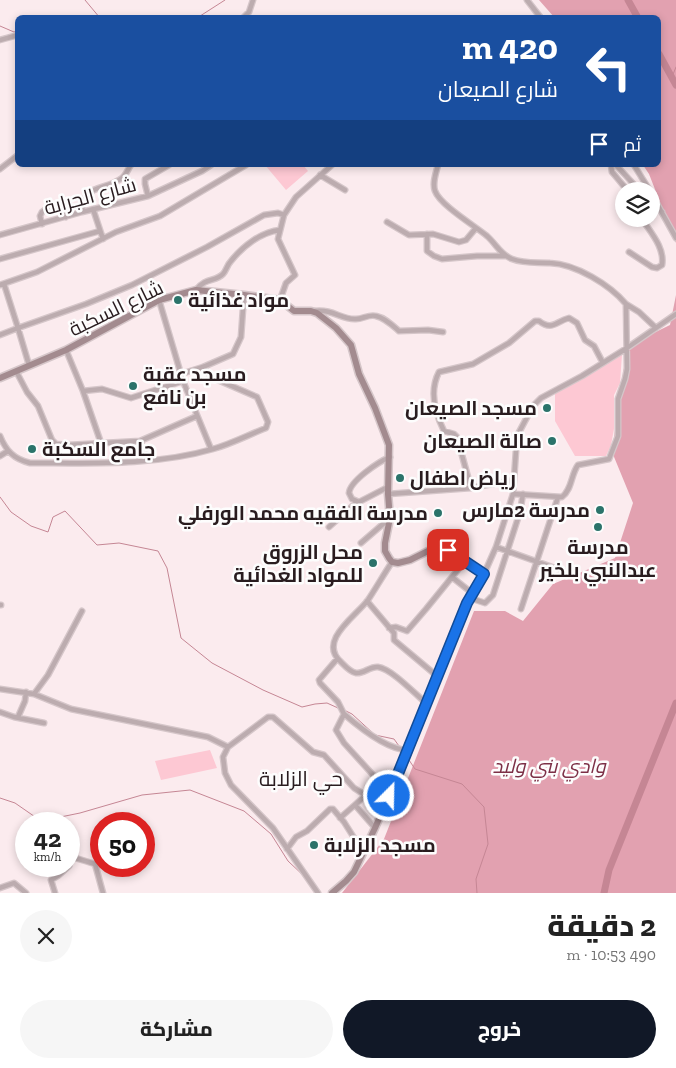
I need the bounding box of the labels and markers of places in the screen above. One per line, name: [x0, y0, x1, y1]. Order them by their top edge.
place label: مواد غذائية: [188, 288, 289, 312]
marker: مواد غذائية: [172, 294, 184, 306]
place label: مسجد عقبة بن نافع: [143, 362, 246, 411]
marker: مسجد عقبة بن نافع: [127, 380, 139, 392]
place label: مسجد الصيعان: [405, 396, 537, 420]
marker: مسجد الصيعان: [541, 402, 553, 414]
place label: صالة الصيعان: [423, 429, 542, 453]
marker: صالة الصيعان: [546, 435, 558, 447]
place label: جامع السكبة: [42, 437, 155, 463]
marker: جامع السكبة: [26, 443, 38, 455]
place label: رياض اطفال: [410, 466, 516, 490]
marker: رياض اطفال: [394, 472, 406, 484]
place label: مدرسة 2مارس: [462, 498, 590, 522]
place label: مدرسة الفقيه محمد الورفلي: [178, 501, 428, 529]
marker: مدرسة 2مارس: [594, 504, 606, 516]
marker: مدرسة الفقيه محمد الورفلي: [432, 507, 444, 519]
marker: مدرسة عبدالنبي بلخير: [592, 521, 604, 533]
pin: [427, 529, 469, 571]
place label: مدرسة عبدالنبي بلخير: [538, 535, 657, 587]
place label: محل الزروق للمواد الغدائية: [233, 540, 363, 587]
marker: محل الزروق للمواد الغدائية: [367, 557, 379, 569]
place label: مسجد الزلابة: [324, 833, 436, 857]
marker: مسجد الزلابة: [308, 839, 320, 851]

